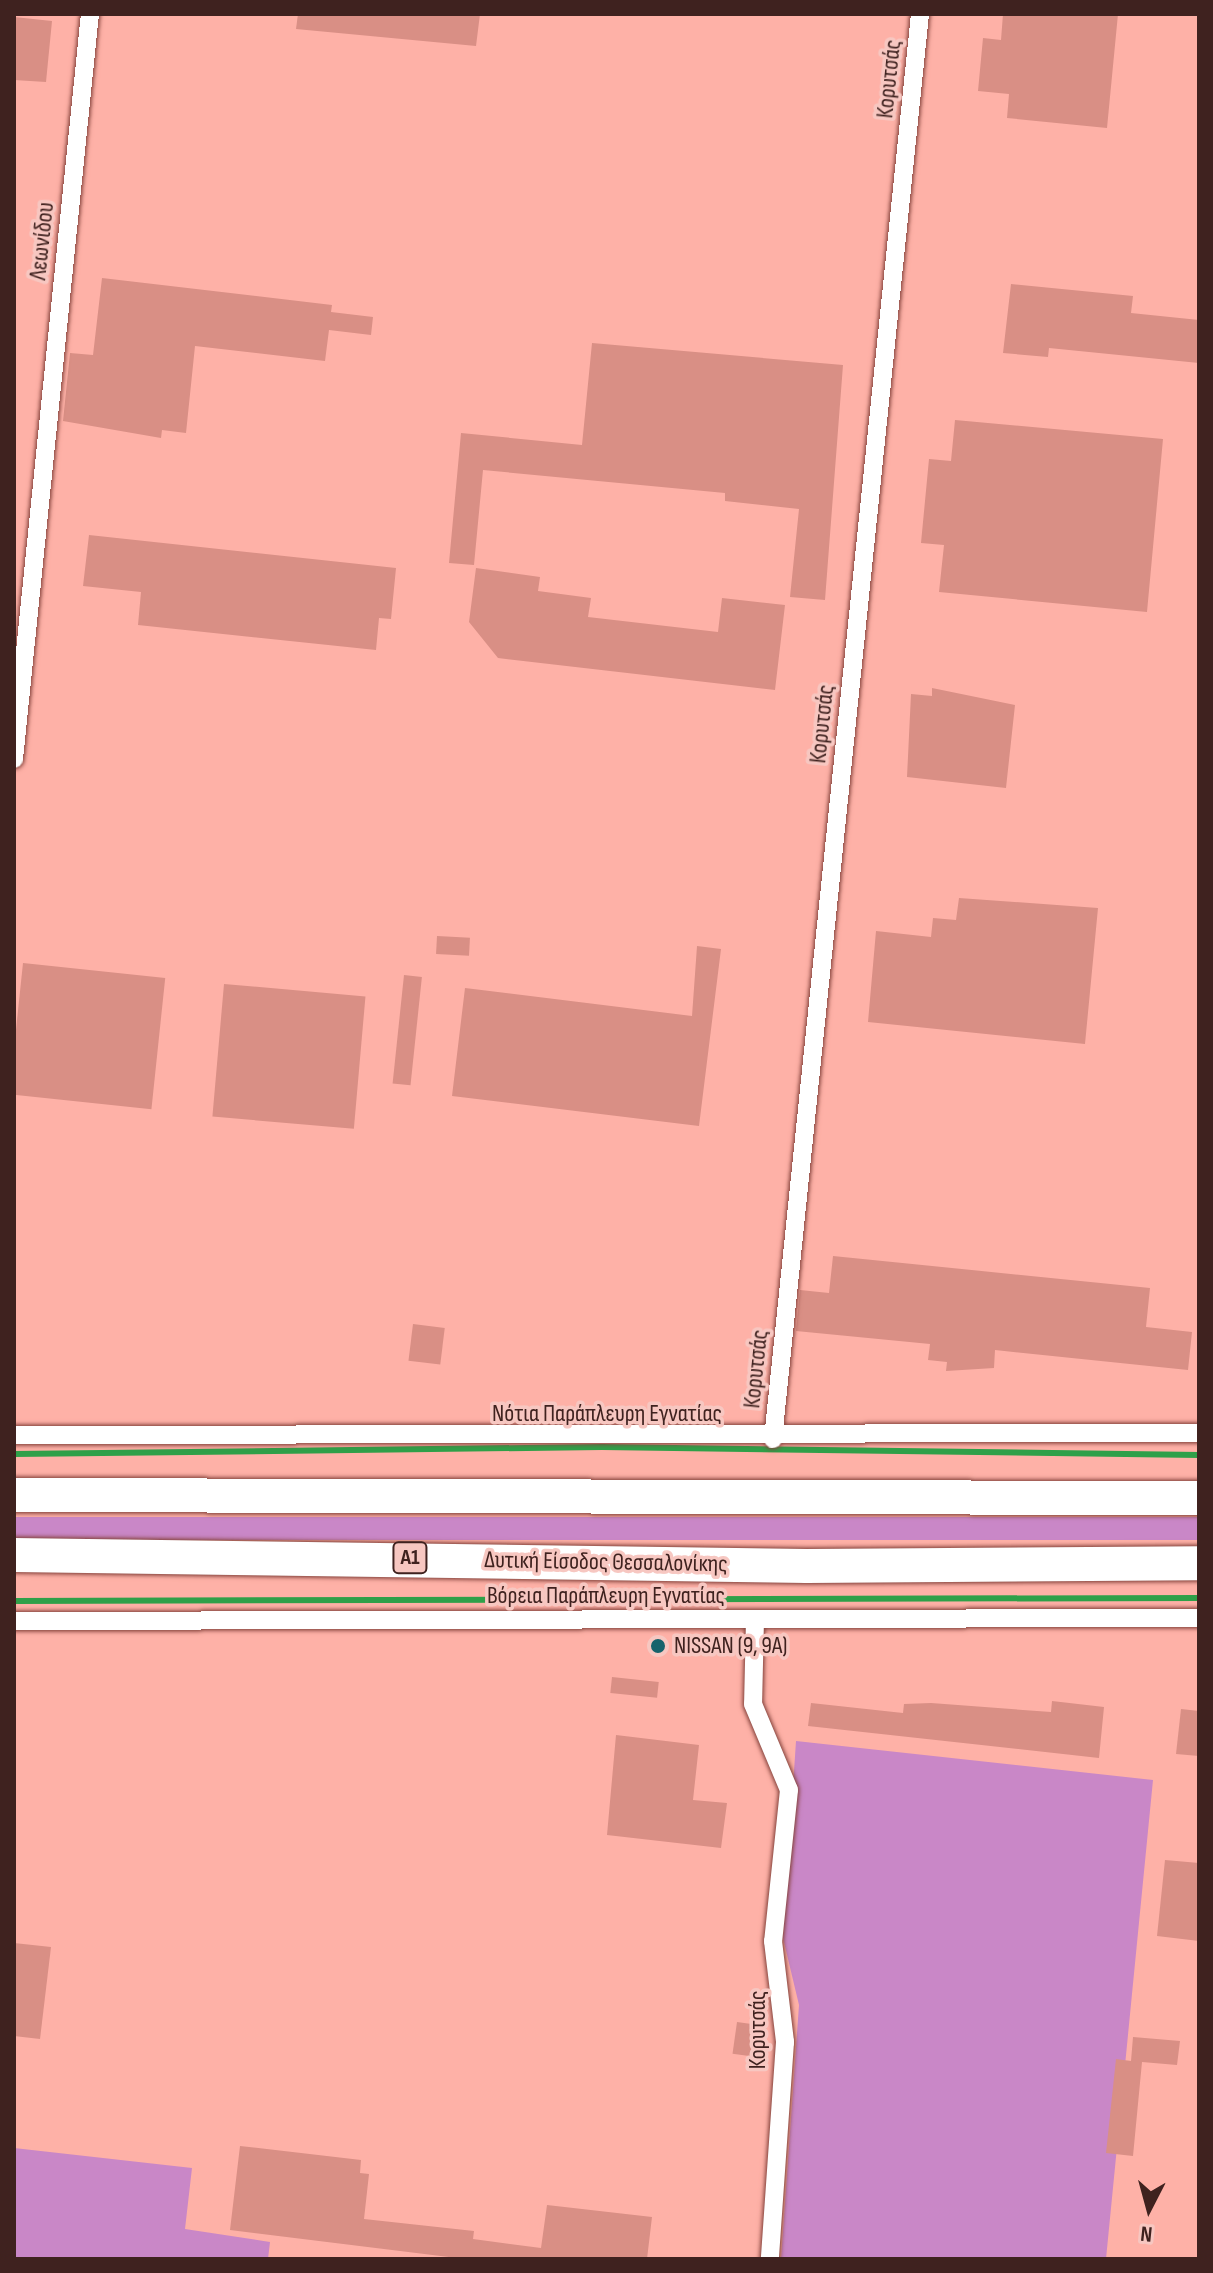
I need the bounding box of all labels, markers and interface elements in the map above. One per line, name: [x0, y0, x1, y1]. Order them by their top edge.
street label: Κορυτσάς: [871, 38, 907, 120]
street label: Λεωνίδου: [24, 201, 60, 281]
street label: Κορυτσάς: [804, 683, 840, 765]
street label: Κορυτσάς: [738, 1328, 774, 1410]
street label: Νότια Παράπλευρη Εγνατίας: [492, 1400, 722, 1428]
road number: Α1: [392, 1540, 428, 1576]
street label: Δυτική Είσοδος Θεσσαλονίκης: [484, 1545, 728, 1579]
street label: Βόρεια Παράπλευρη Εγνατίας: [487, 1582, 725, 1610]
place label: NISSAN (9, 9Α): [674, 1632, 787, 1660]
marker: NISSAN (9, 9Α): [649, 1637, 667, 1655]
street label: Κορυτσάς: [744, 1991, 772, 2069]
north arrow: [1109, 2169, 1189, 2249]
text: N: [1139, 2219, 1154, 2247]

